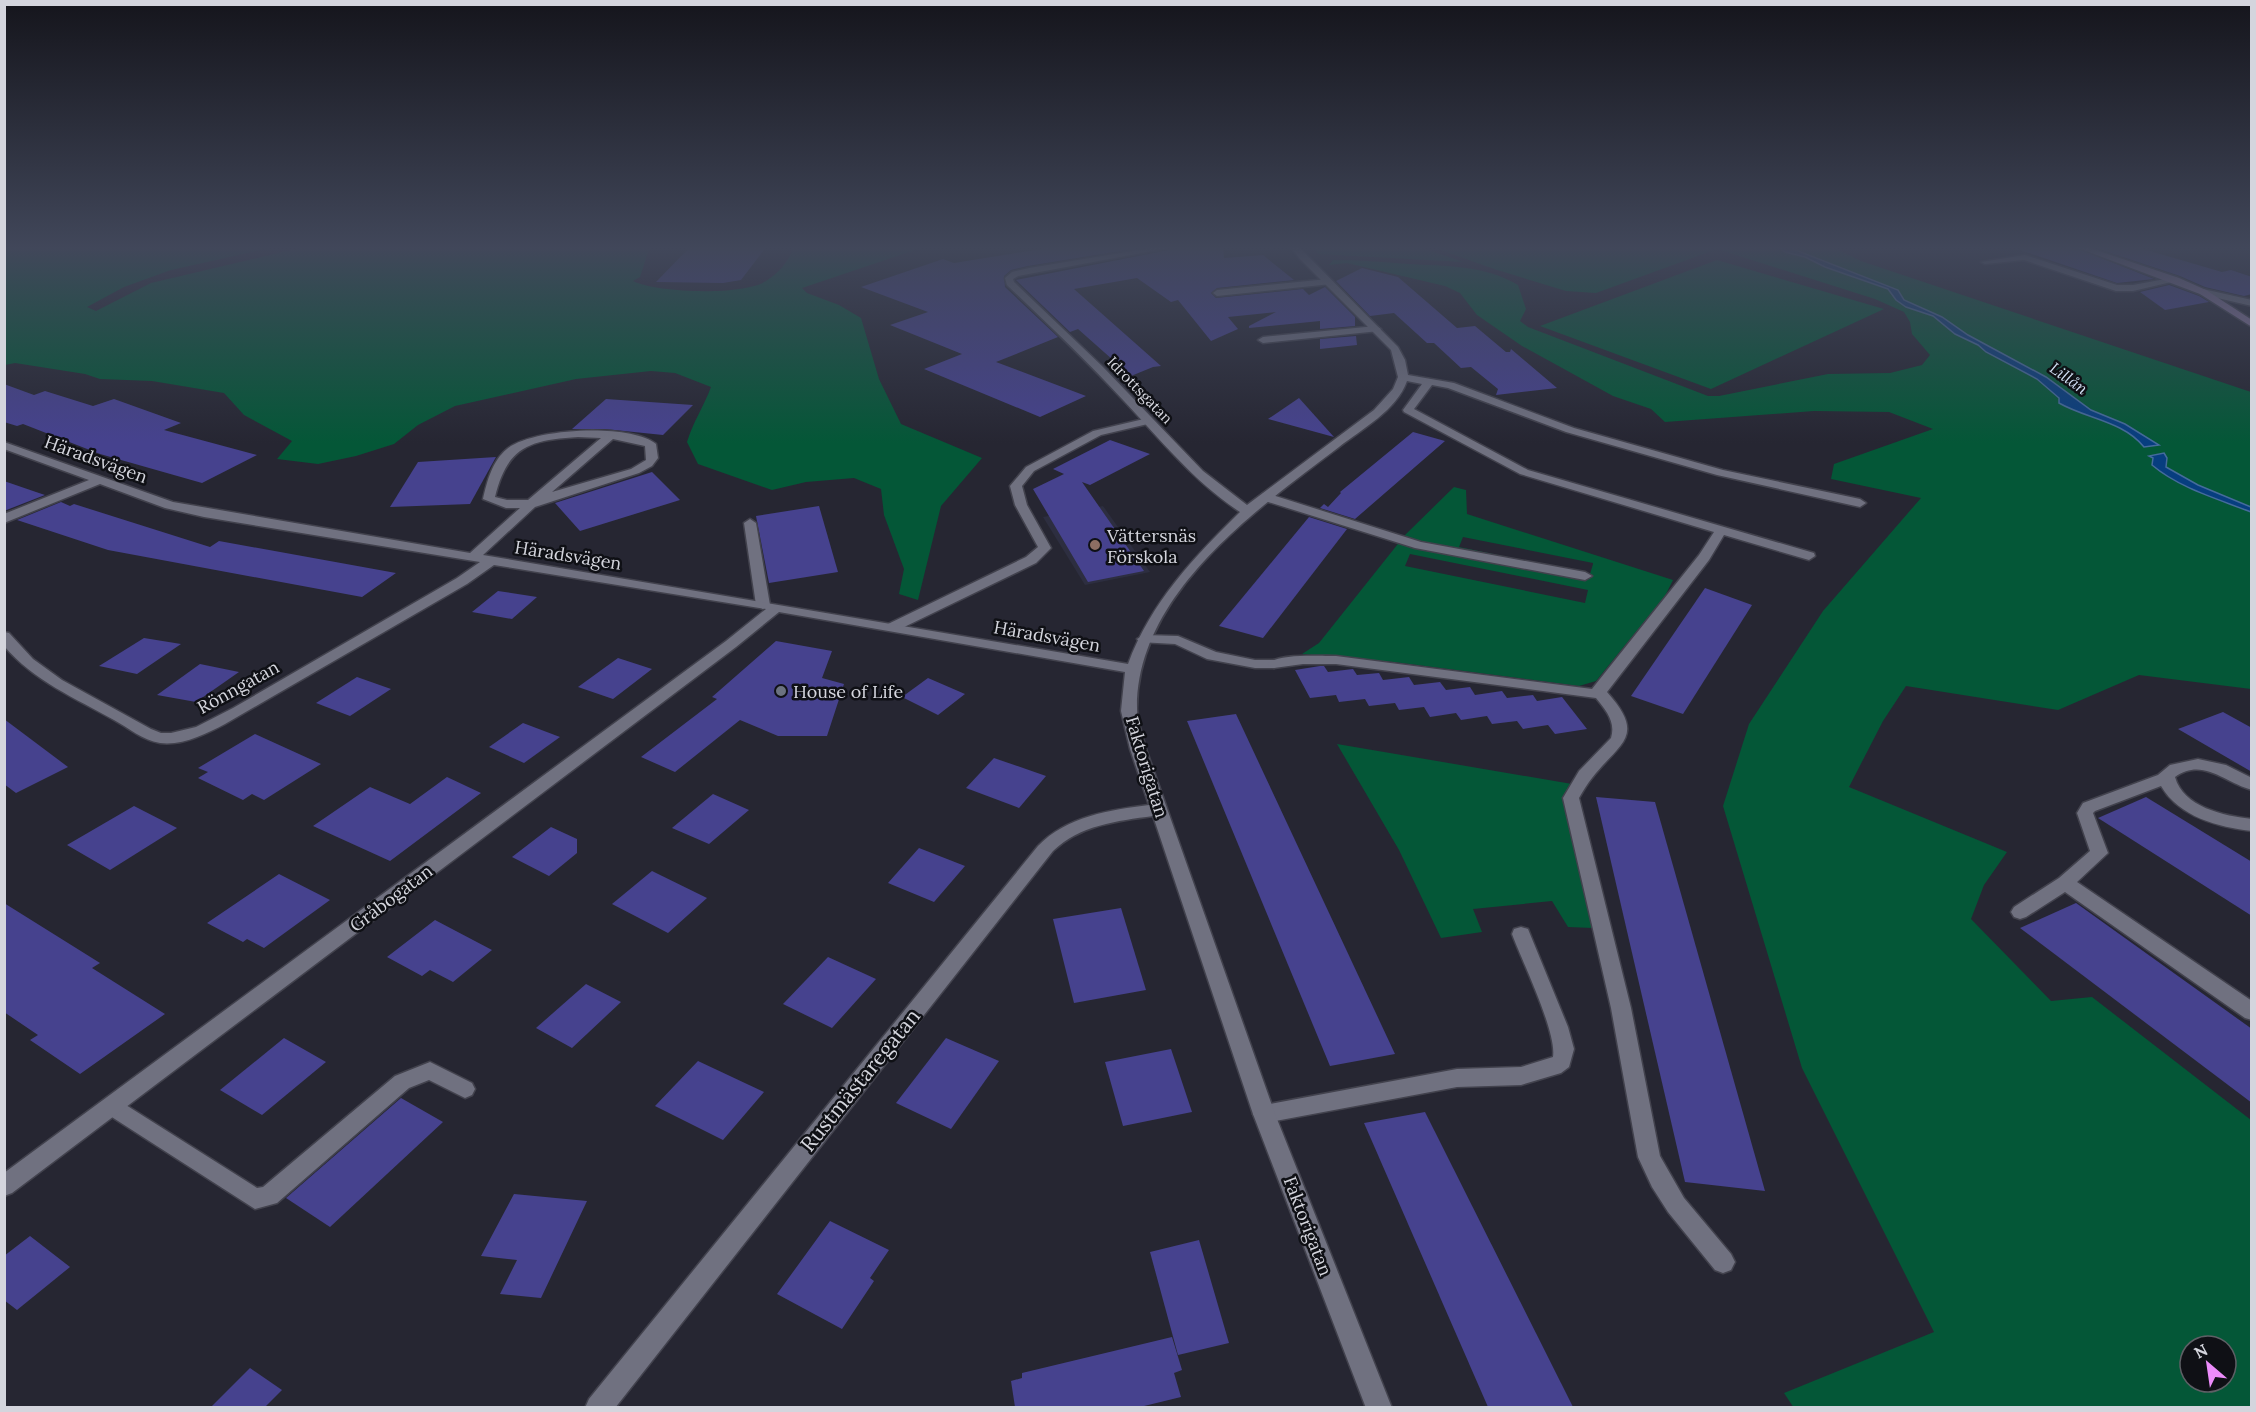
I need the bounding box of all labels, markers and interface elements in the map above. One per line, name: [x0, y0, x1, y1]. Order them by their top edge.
street label: Idrottsgatan: [1103, 352, 1177, 428]
water label: Lillån: [2046, 358, 2092, 399]
street label: Häradsvägen: [41, 430, 151, 488]
place label: Vättersnäs Förskola: [1106, 524, 1196, 568]
street label: Häradsvägen: [513, 535, 623, 575]
marker: Vättersnäs Förskola: [1088, 538, 1102, 552]
street label: Häradsvägen: [992, 615, 1102, 657]
street label: Rönngatan: [193, 655, 283, 719]
place label: House of Life: [793, 680, 903, 703]
marker: House of Life: [774, 684, 788, 698]
street label: Faktorigatan: [1121, 714, 1173, 821]
street label: Gråbogatan: [345, 859, 437, 937]
street label: Rustmästaregatan: [794, 1003, 926, 1157]
street label: Faktorigatan: [1278, 1173, 1338, 1279]
north arrow: [2178, 1334, 2238, 1394]
text: N: [2190, 1339, 2211, 1363]

